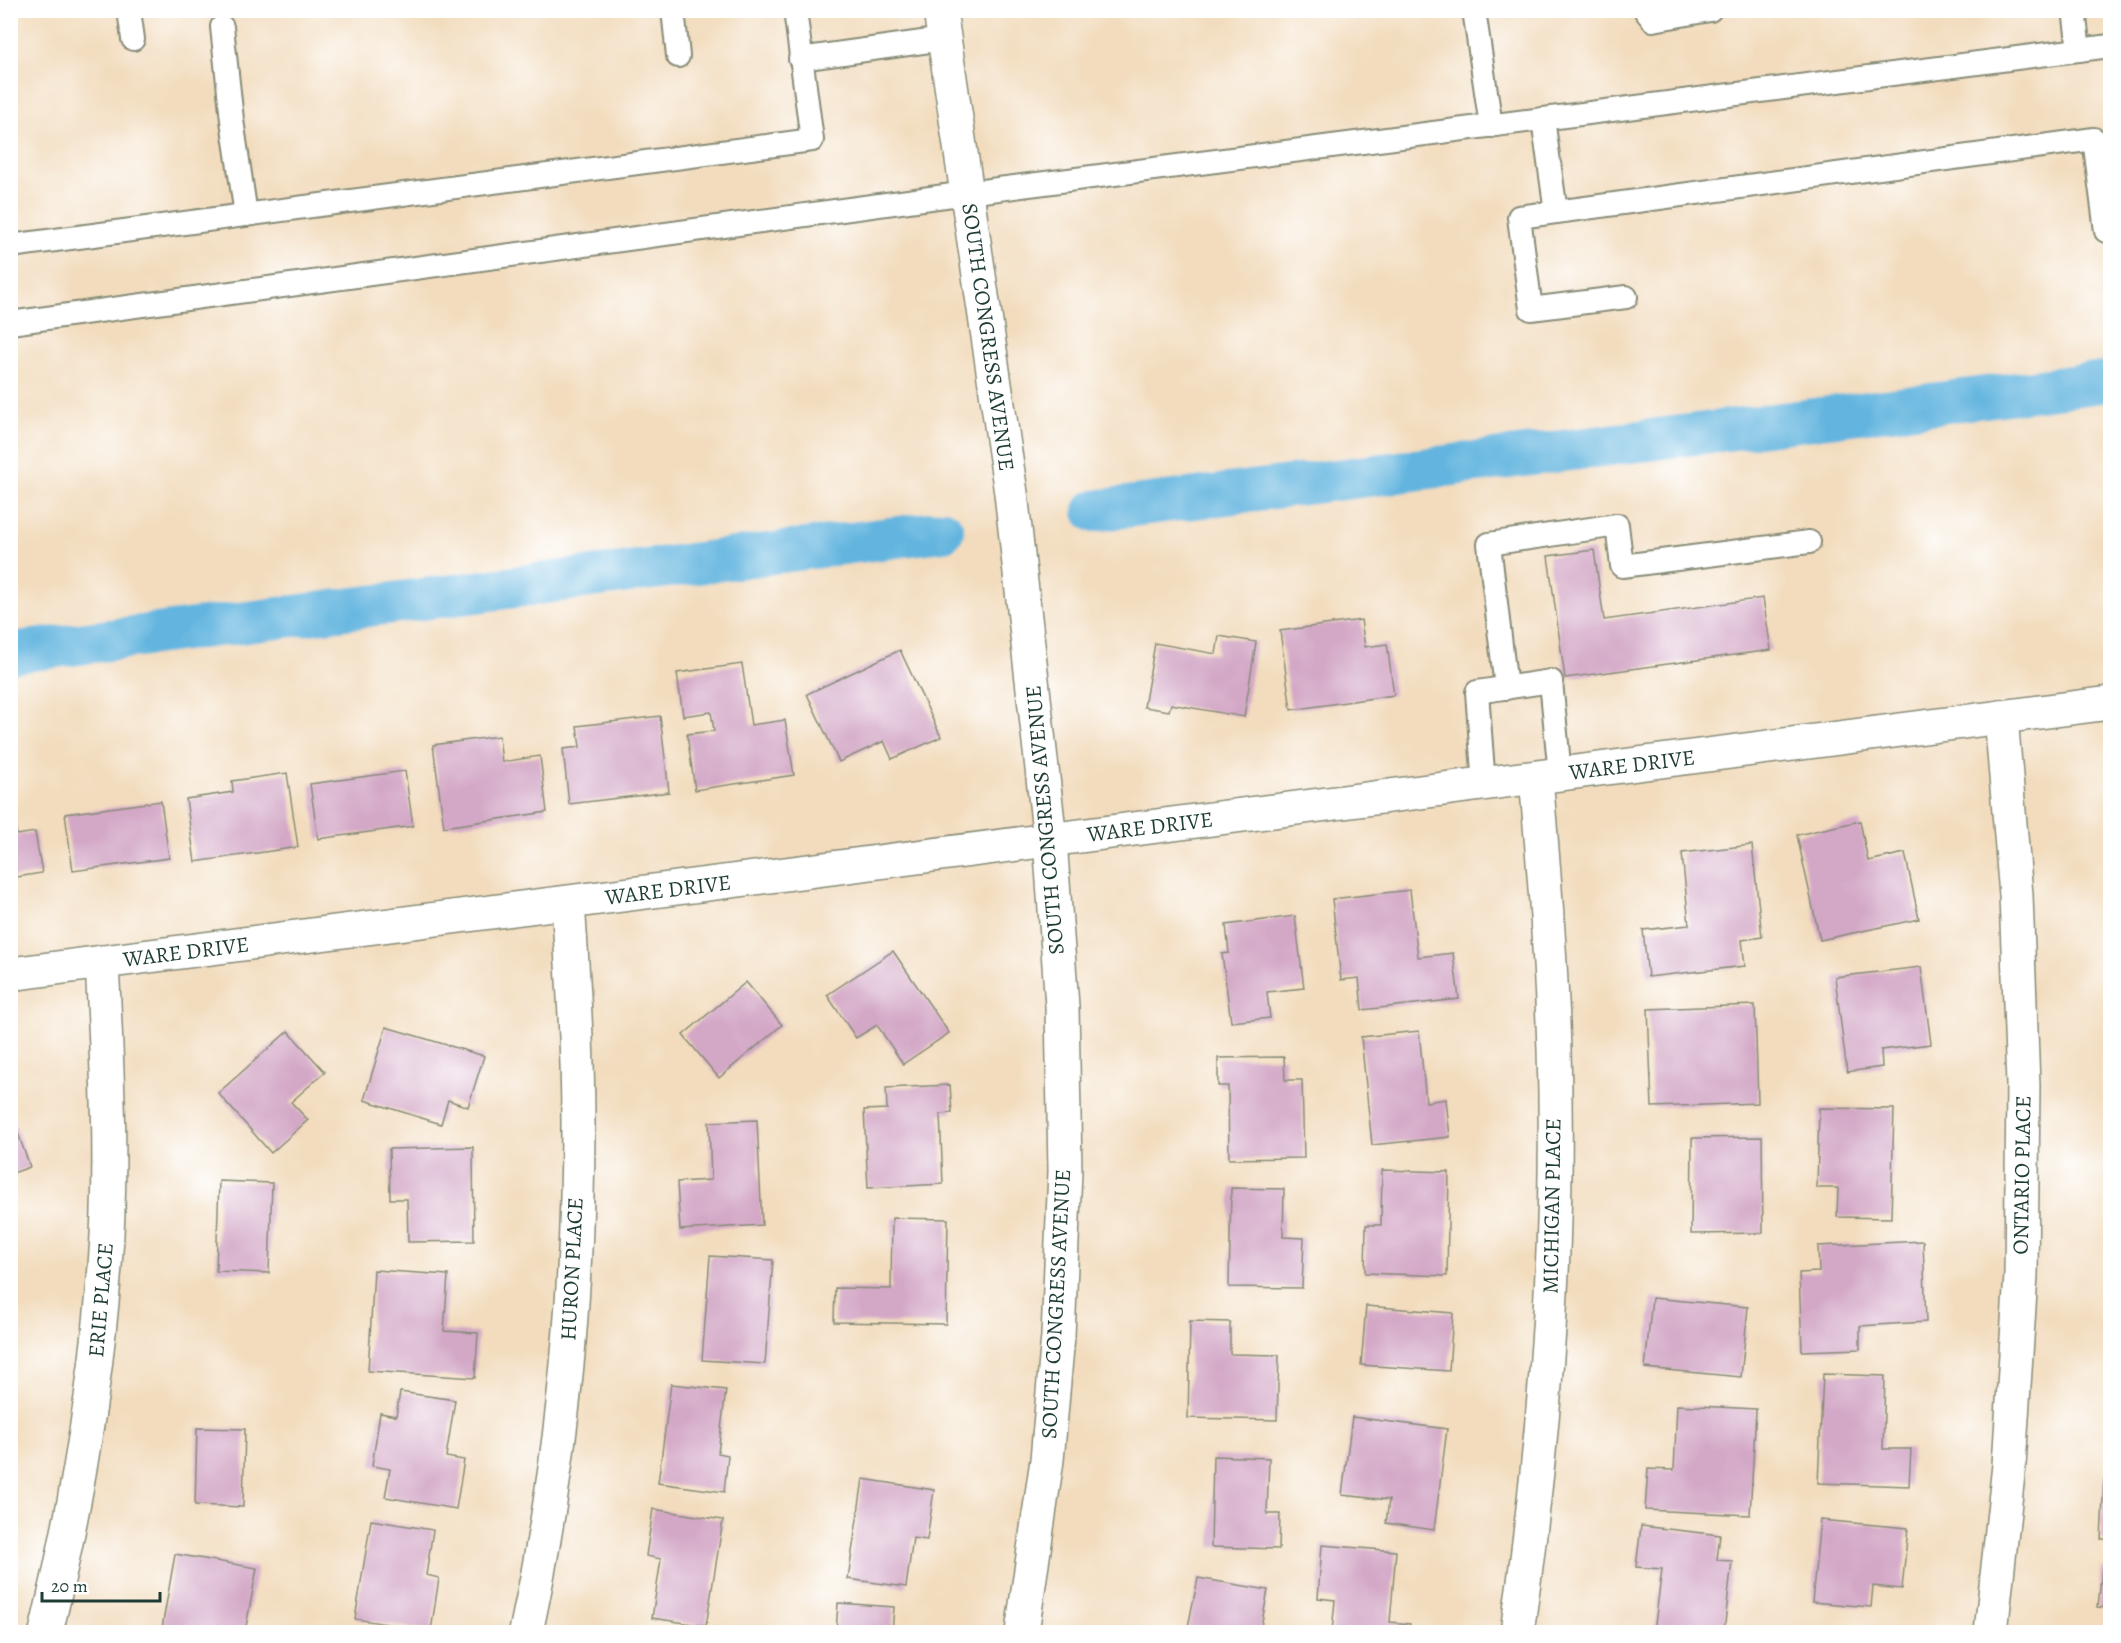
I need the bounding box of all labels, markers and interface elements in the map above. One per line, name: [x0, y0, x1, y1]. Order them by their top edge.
street label: SOUTH CONGRESS AVENUE: [954, 201, 1022, 473]
street label: SOUTH CONGRESS AVENUE: [1018, 684, 1072, 956]
street label: WARE DRIVE: [1566, 742, 1697, 788]
street label: WARE DRIVE: [1084, 804, 1215, 850]
street label: WARE DRIVE: [602, 867, 733, 913]
street label: WARE DRIVE: [120, 929, 251, 975]
street label: ONTARIO PLACE: [2006, 1095, 2038, 1255]
street label: MICHIGAN PLACE: [1535, 1118, 1569, 1294]
street label: SOUTH CONGRESS AVENUE: [1034, 1168, 1078, 1440]
street label: HURON PLACE: [553, 1197, 591, 1341]
street label: ERIE PLACE: [81, 1241, 121, 1359]
scale bar: [42, 1565, 160, 1603]
text: 20 m: [51, 1574, 88, 1598]

